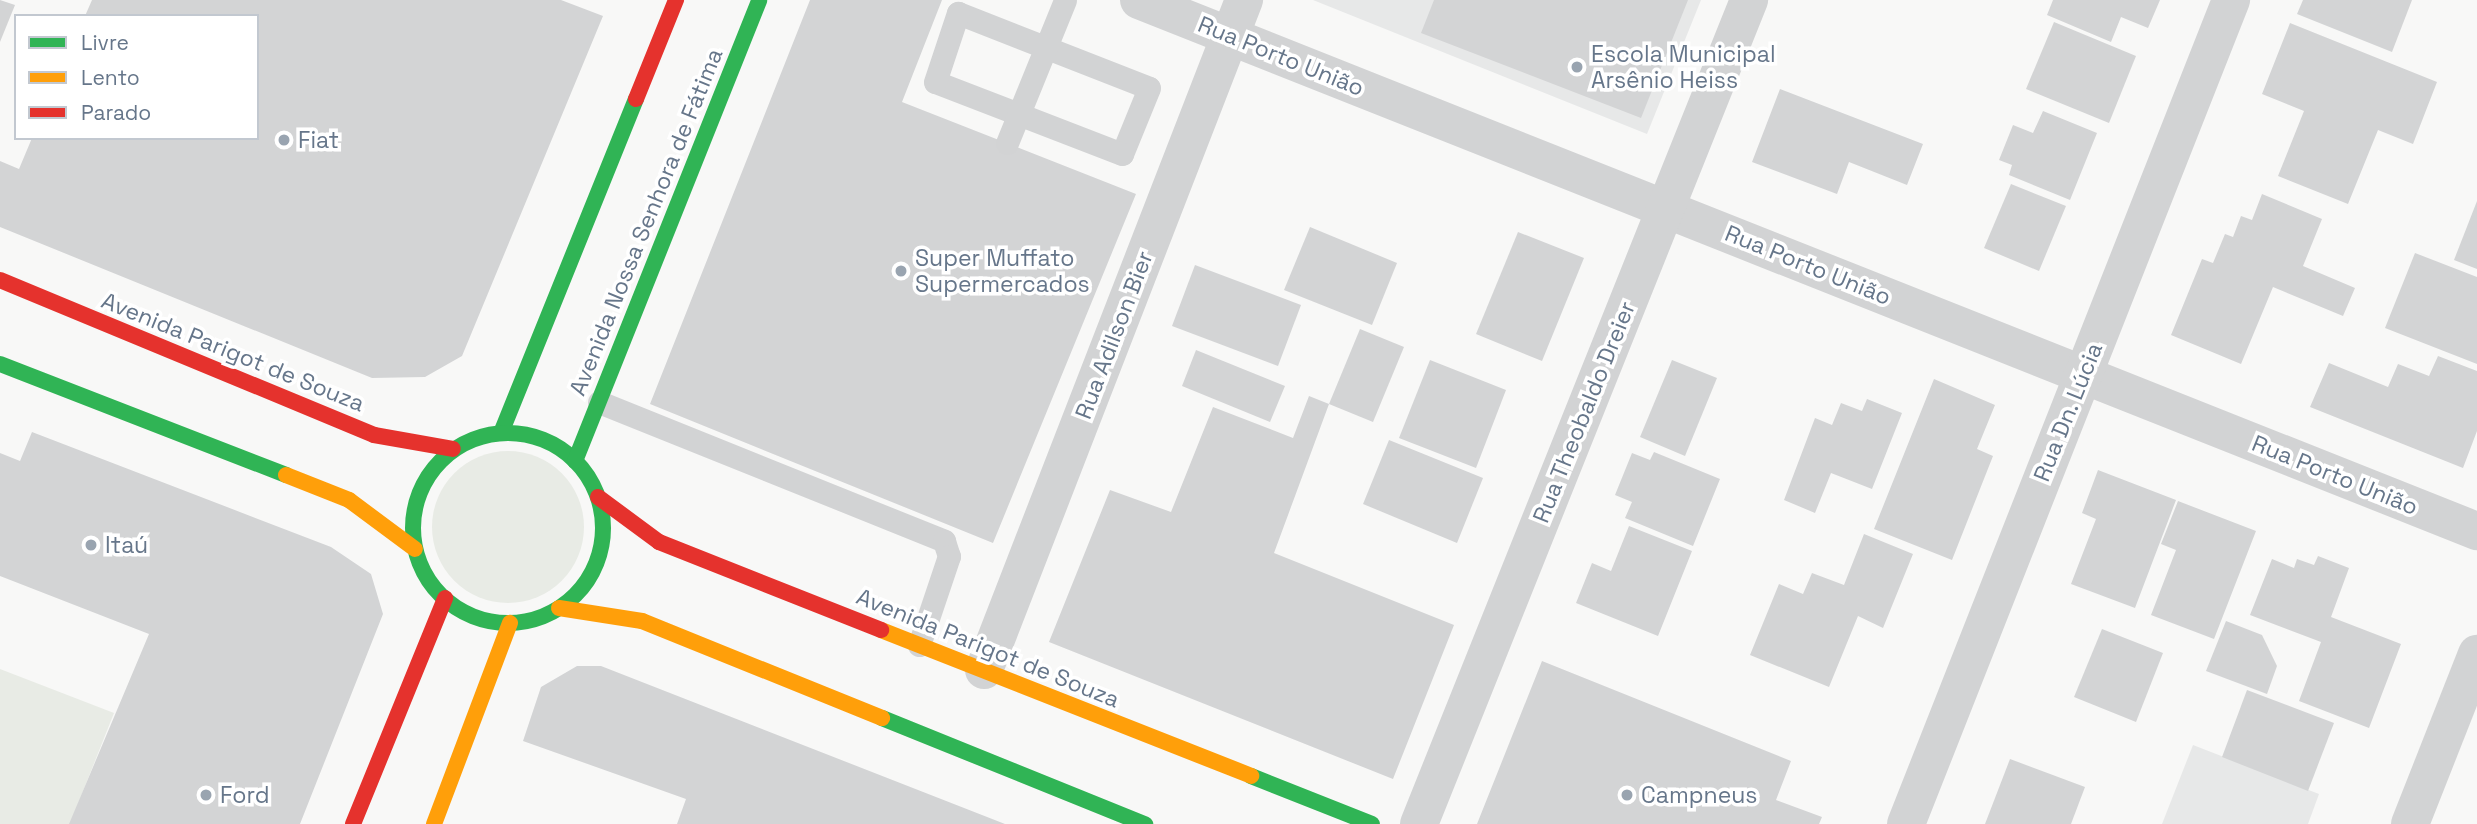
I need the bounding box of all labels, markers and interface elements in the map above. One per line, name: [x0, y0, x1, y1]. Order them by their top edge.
street label: Rua Porto União: [1194, 10, 1368, 102]
legend: [14, 14, 259, 140]
text: Livre: [81, 29, 129, 56]
place label: Escola Municipal Arsênio Heiss: [1591, 40, 1776, 94]
street label: Avenida Nossa Senhora de Fátima: [564, 44, 728, 400]
marker: Escola Municipal Arsênio Heiss: [1569, 59, 1585, 75]
text: Lento: [81, 64, 140, 91]
text: Parado: [81, 99, 151, 126]
place label: Fiat: [298, 126, 339, 154]
marker: Fiat: [276, 132, 292, 148]
street label: Rua Porto União: [1721, 219, 1895, 311]
place label: Super Muffato Supermercados: [915, 244, 1090, 298]
street label: Rua Adilson Bier: [1069, 247, 1159, 423]
marker: Super Muffato Supermercados: [893, 263, 909, 279]
street label: Avenida Parigot de Souza: [97, 287, 369, 417]
street label: Rua Theobaldo Dreier: [1527, 297, 1641, 527]
street label: Rua Dn. Lúcia: [2027, 338, 2109, 486]
street label: Rua Porto União: [2248, 429, 2422, 521]
place label: Itaú: [105, 531, 148, 559]
marker: Itaú: [83, 537, 99, 553]
street label: Avenida Parigot de Souza: [852, 583, 1124, 713]
place label: Ford: [220, 781, 270, 809]
place label: Campneus: [1641, 781, 1757, 809]
marker: Ford: [198, 787, 214, 803]
marker: Campneus: [1619, 787, 1635, 803]

